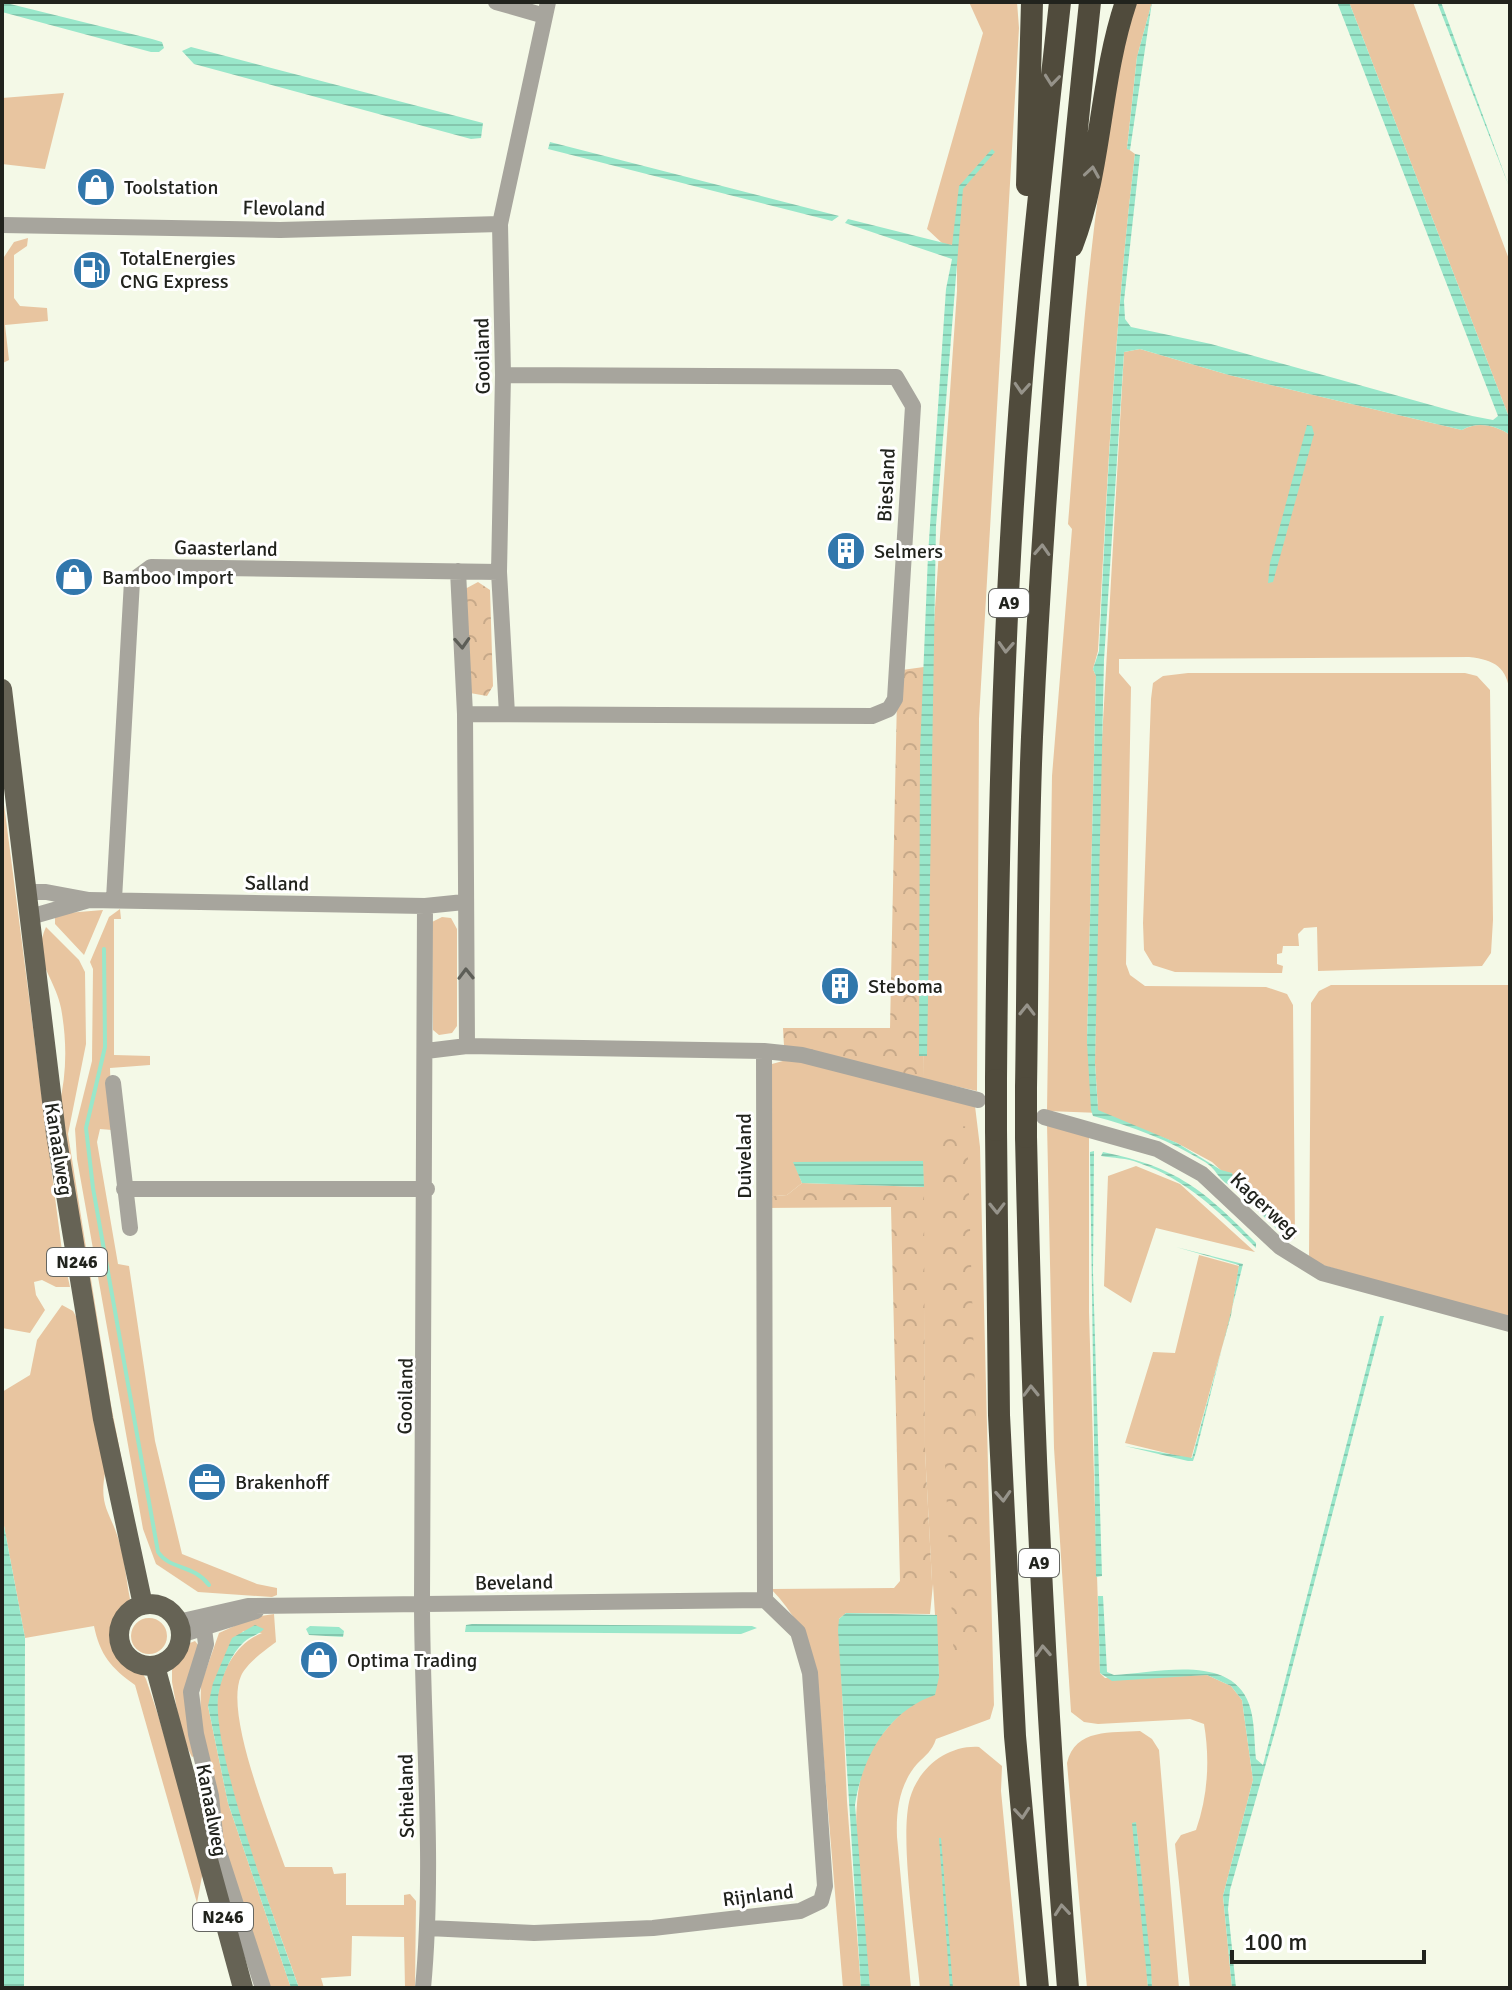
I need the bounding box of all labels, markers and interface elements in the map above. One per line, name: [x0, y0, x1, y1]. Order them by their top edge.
one-way arrow: [1044, 73, 1061, 86]
shop icon: Toolstation: [75, 166, 117, 208]
one-way arrow: [1083, 166, 1100, 179]
place label: Toolstation: [124, 175, 218, 200]
street label: Flevoland: [242, 195, 326, 222]
place label: TotalEnergies CNG Express: [120, 246, 236, 294]
fuel station icon: TotalEnergies CNG Express: [71, 249, 113, 291]
street label: Gooiland: [469, 317, 496, 395]
one-way arrow: [1014, 382, 1031, 395]
street label: Biesland: [872, 448, 901, 523]
building icon: Selmers: [825, 530, 867, 572]
street label: Gaasterland: [174, 535, 278, 562]
place label: Selmers: [874, 539, 943, 564]
one-way arrow: [1033, 543, 1050, 556]
shop icon: Bamboo Import: [53, 556, 95, 598]
place label: Bamboo Import: [102, 565, 234, 590]
road number: A9: [989, 589, 1029, 617]
one-way arrow: [453, 637, 470, 650]
one-way arrow: [998, 641, 1015, 654]
street label: Salland: [245, 870, 309, 897]
building icon: Steboma: [819, 965, 861, 1007]
one-way arrow: [457, 967, 474, 980]
place label: Steboma: [868, 974, 943, 999]
one-way arrow: [1018, 1003, 1036, 1016]
street label: Kanaalweg: [39, 1101, 78, 1197]
street label: Duiveland: [732, 1113, 757, 1199]
street label: Kagerweg: [1225, 1167, 1304, 1244]
one-way arrow: [988, 1202, 1005, 1215]
road number: N246: [47, 1248, 107, 1276]
street label: Gooiland: [392, 1357, 419, 1435]
one-way arrow: [1022, 1384, 1040, 1397]
office icon: Brakenhoff: [186, 1461, 228, 1503]
place label: Brakenhoff: [235, 1470, 330, 1495]
one-way arrow: [994, 1490, 1011, 1503]
road number: A9: [1019, 1549, 1059, 1577]
street label: Beveland: [475, 1569, 553, 1596]
shop icon: Optima Trading: [298, 1639, 340, 1681]
one-way arrow: [1035, 1644, 1052, 1657]
place label: Optima Trading: [347, 1648, 477, 1673]
street label: Schieland: [393, 1754, 420, 1838]
street label: Kanaalweg: [190, 1762, 233, 1858]
one-way arrow: [1013, 1807, 1030, 1820]
street label: Rijnland: [721, 1879, 795, 1912]
road number: N246: [193, 1903, 253, 1931]
one-way arrow: [1054, 1903, 1071, 1916]
scale bar: [1232, 1914, 1424, 1964]
text: 100 m: [1244, 1927, 1307, 1957]

